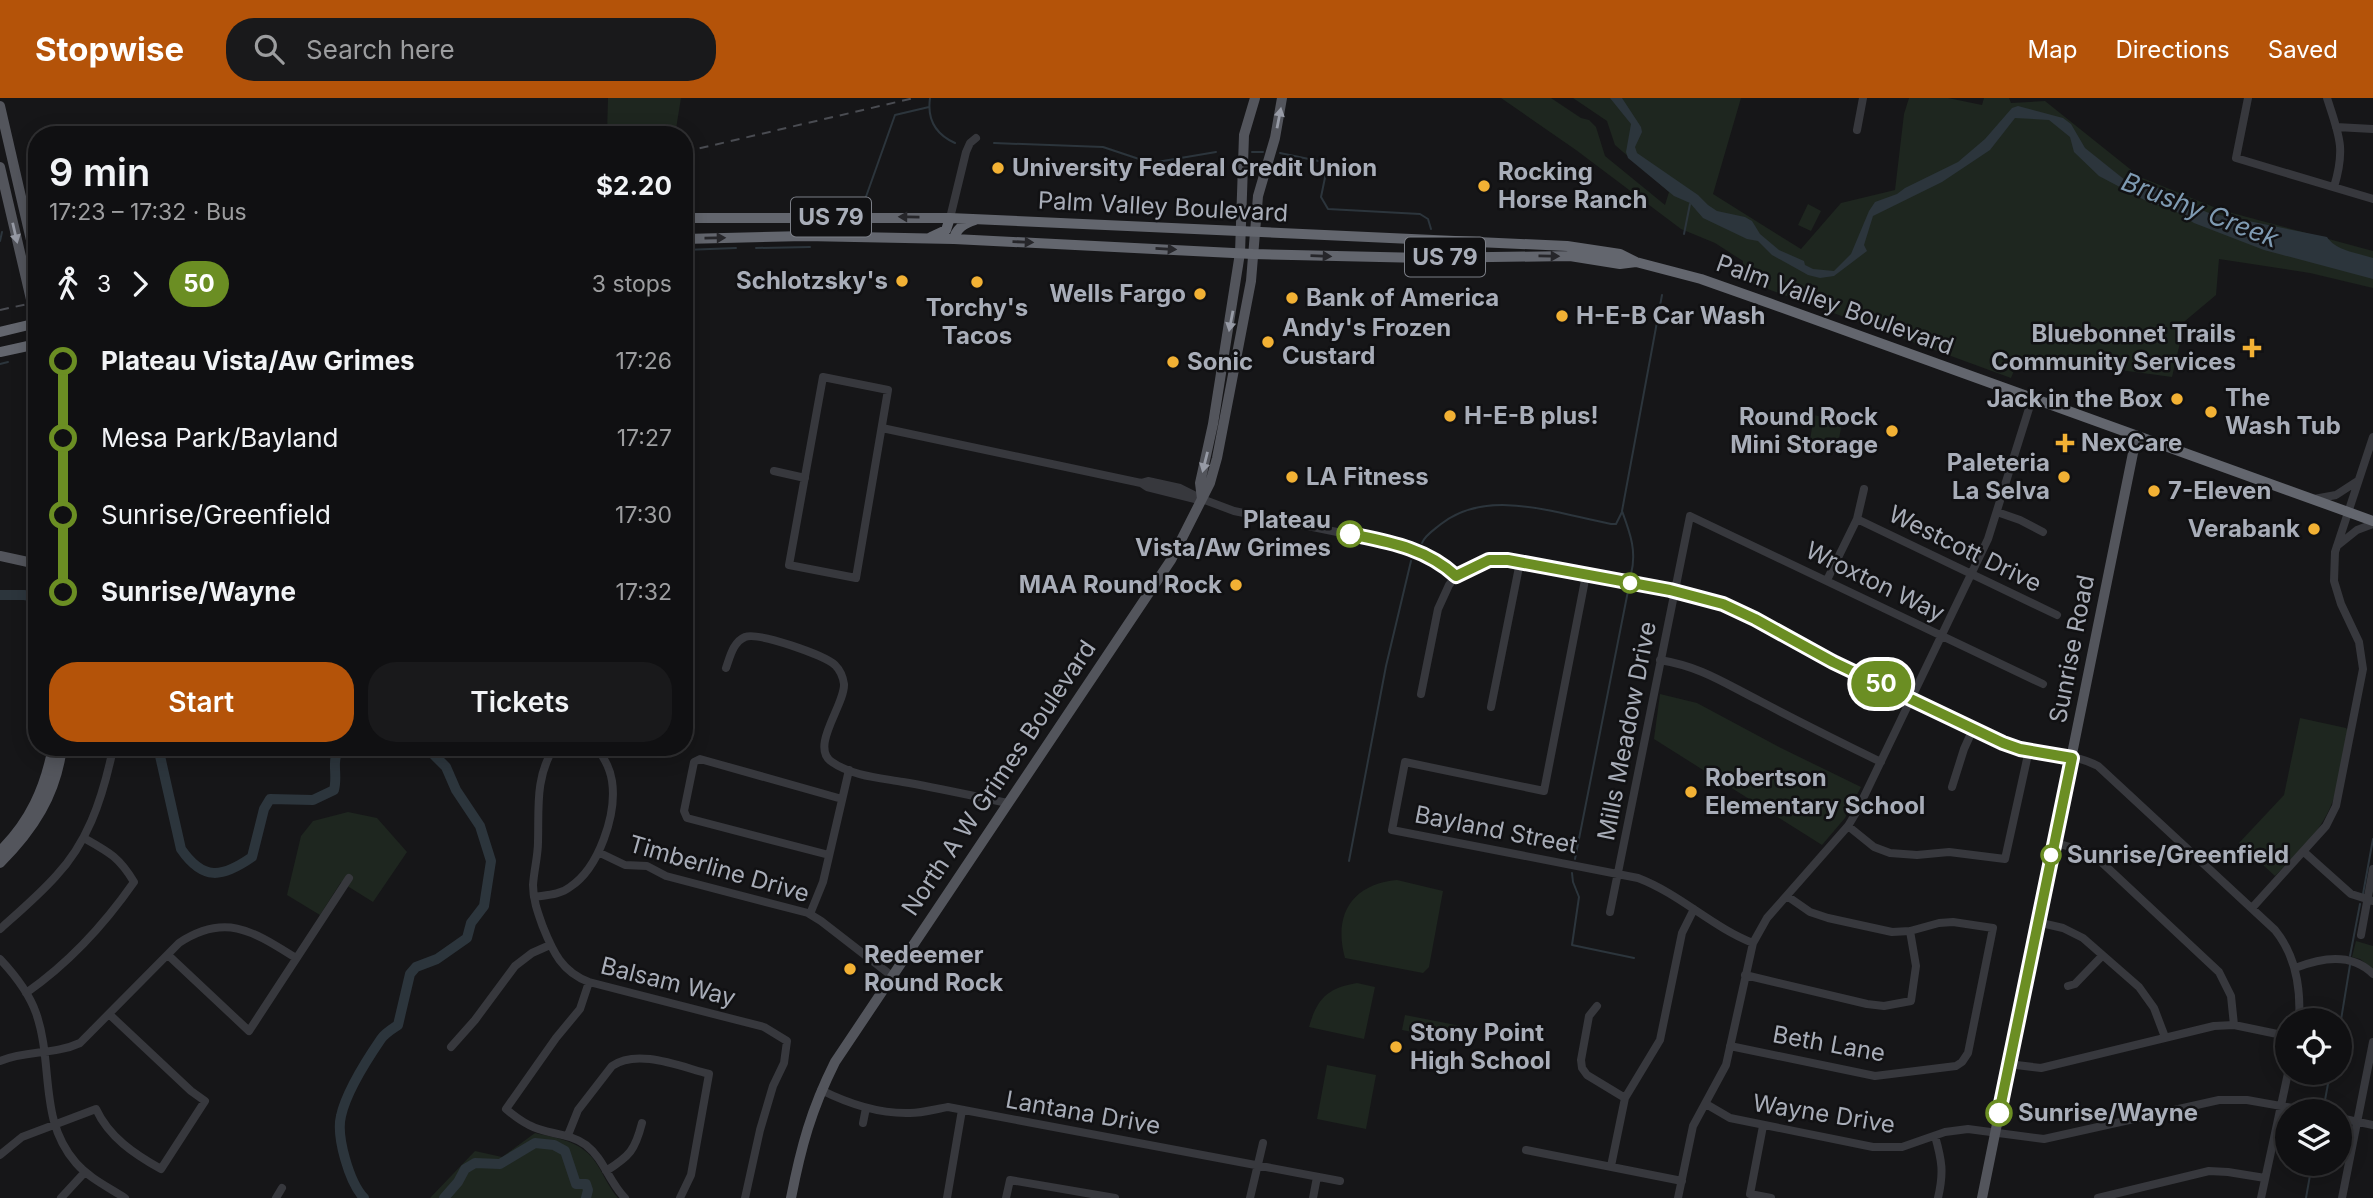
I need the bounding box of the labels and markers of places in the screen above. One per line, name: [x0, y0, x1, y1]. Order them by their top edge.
place label: University Federal Credit Union: [1012, 153, 1377, 182]
place label: Rocking Horse Ranch: [1498, 157, 1647, 214]
marker: University Federal Credit Union: [990, 160, 1006, 176]
marker: Rocking Horse Ranch: [1476, 178, 1492, 194]
place label: Schlotzsky's: [736, 266, 888, 295]
marker: Schlotzsky's: [894, 273, 910, 289]
marker: Torchy's Tacos: [969, 274, 985, 290]
place label: Wells Fargo: [1049, 279, 1186, 308]
place label: Bank of America: [1306, 283, 1499, 312]
marker: Wells Fargo: [1192, 286, 1208, 302]
marker: Bank of America: [1284, 290, 1300, 306]
place label: Torchy's Tacos: [926, 293, 1028, 350]
place label: H-E-B Car Wash: [1576, 301, 1766, 330]
marker: H-E-B Car Wash: [1554, 308, 1570, 324]
place label: Andy's Frozen Custard: [1282, 313, 1451, 370]
place label: Bluebonnet Trails Community Services: [1991, 319, 2236, 376]
marker: Andy's Frozen Custard: [1260, 334, 1276, 350]
marker: Bluebonnet Trails Community Services: [2242, 338, 2262, 358]
place label: Sonic: [1187, 347, 1253, 376]
marker: Sonic: [1165, 354, 1181, 370]
place label: The Wash Tub: [2225, 383, 2341, 440]
place label: Jack in the Box: [1986, 384, 2163, 413]
marker: Jack in the Box: [2169, 391, 2185, 407]
place label: H-E-B plus!: [1464, 401, 1599, 430]
place label: Round Rock Mini Storage: [1730, 402, 1878, 459]
marker: The Wash Tub: [2203, 404, 2219, 420]
marker: H-E-B plus!: [1442, 408, 1458, 424]
marker: Round Rock Mini Storage: [1884, 423, 1900, 439]
place label: NexCare: [2081, 428, 2182, 457]
marker: NexCare: [2055, 433, 2075, 453]
place label: Paleteria La Selva: [1947, 448, 2050, 505]
place label: LA Fitness: [1306, 462, 1429, 491]
marker: LA Fitness: [1284, 469, 1300, 485]
marker: Paleteria La Selva: [2056, 469, 2072, 485]
place label: 7-Eleven: [2168, 476, 2271, 505]
marker: 7-Eleven: [2146, 483, 2162, 499]
place label: Plateau Vista/Aw Grimes: [1135, 505, 1331, 562]
place label: Verabank: [2188, 514, 2300, 543]
marker: Plateau Vista/Aw Grimes: [1337, 521, 1363, 547]
marker: Verabank: [2306, 521, 2322, 537]
place label: MAA Round Rock: [1019, 570, 1222, 599]
unlabelled marker: [1620, 573, 1640, 593]
marker: MAA Round Rock: [1228, 577, 1244, 593]
place label: Robertson Elementary School: [1705, 763, 1925, 820]
marker: Robertson Elementary School: [1683, 784, 1699, 800]
place label: Sunrise/Greenfield: [2067, 840, 2289, 869]
marker: Sunrise/Greenfield: [2041, 845, 2061, 865]
place label: Redeemer Round Rock: [864, 940, 1003, 997]
marker: Redeemer Round Rock: [842, 961, 858, 977]
place label: Stony Point High School: [1410, 1018, 1551, 1075]
marker: Stony Point High School: [1388, 1039, 1404, 1055]
place label: Sunrise/Wayne: [2018, 1098, 2198, 1127]
marker: Sunrise/Wayne: [1986, 1100, 2012, 1126]

